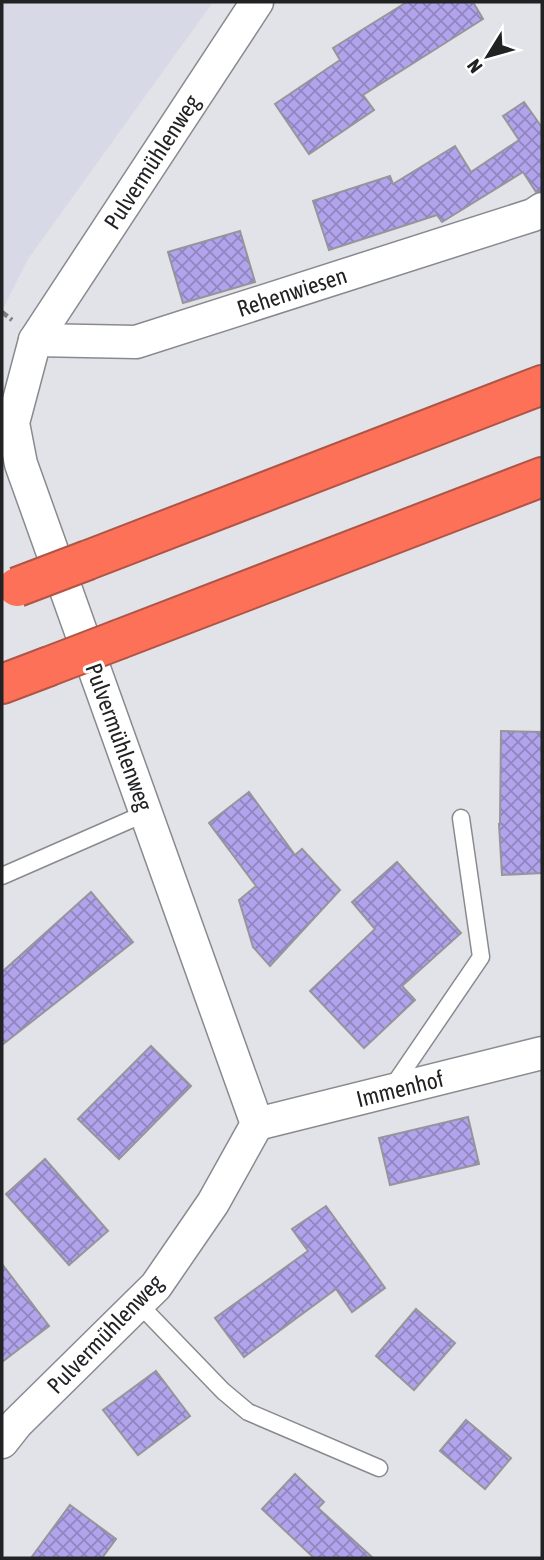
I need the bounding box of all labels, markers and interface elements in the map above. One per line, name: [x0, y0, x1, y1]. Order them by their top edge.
north arrow: [453, 21, 523, 91]
text: N: [462, 55, 487, 77]
street label: Pulvermühlenweg: [99, 90, 205, 234]
street label: Rehenwiesen: [234, 262, 350, 322]
street label: Pulvermühlenweg: [80, 660, 158, 814]
street label: Immenhof: [354, 1066, 446, 1112]
street label: Pulvermühlenweg: [42, 1269, 168, 1399]

